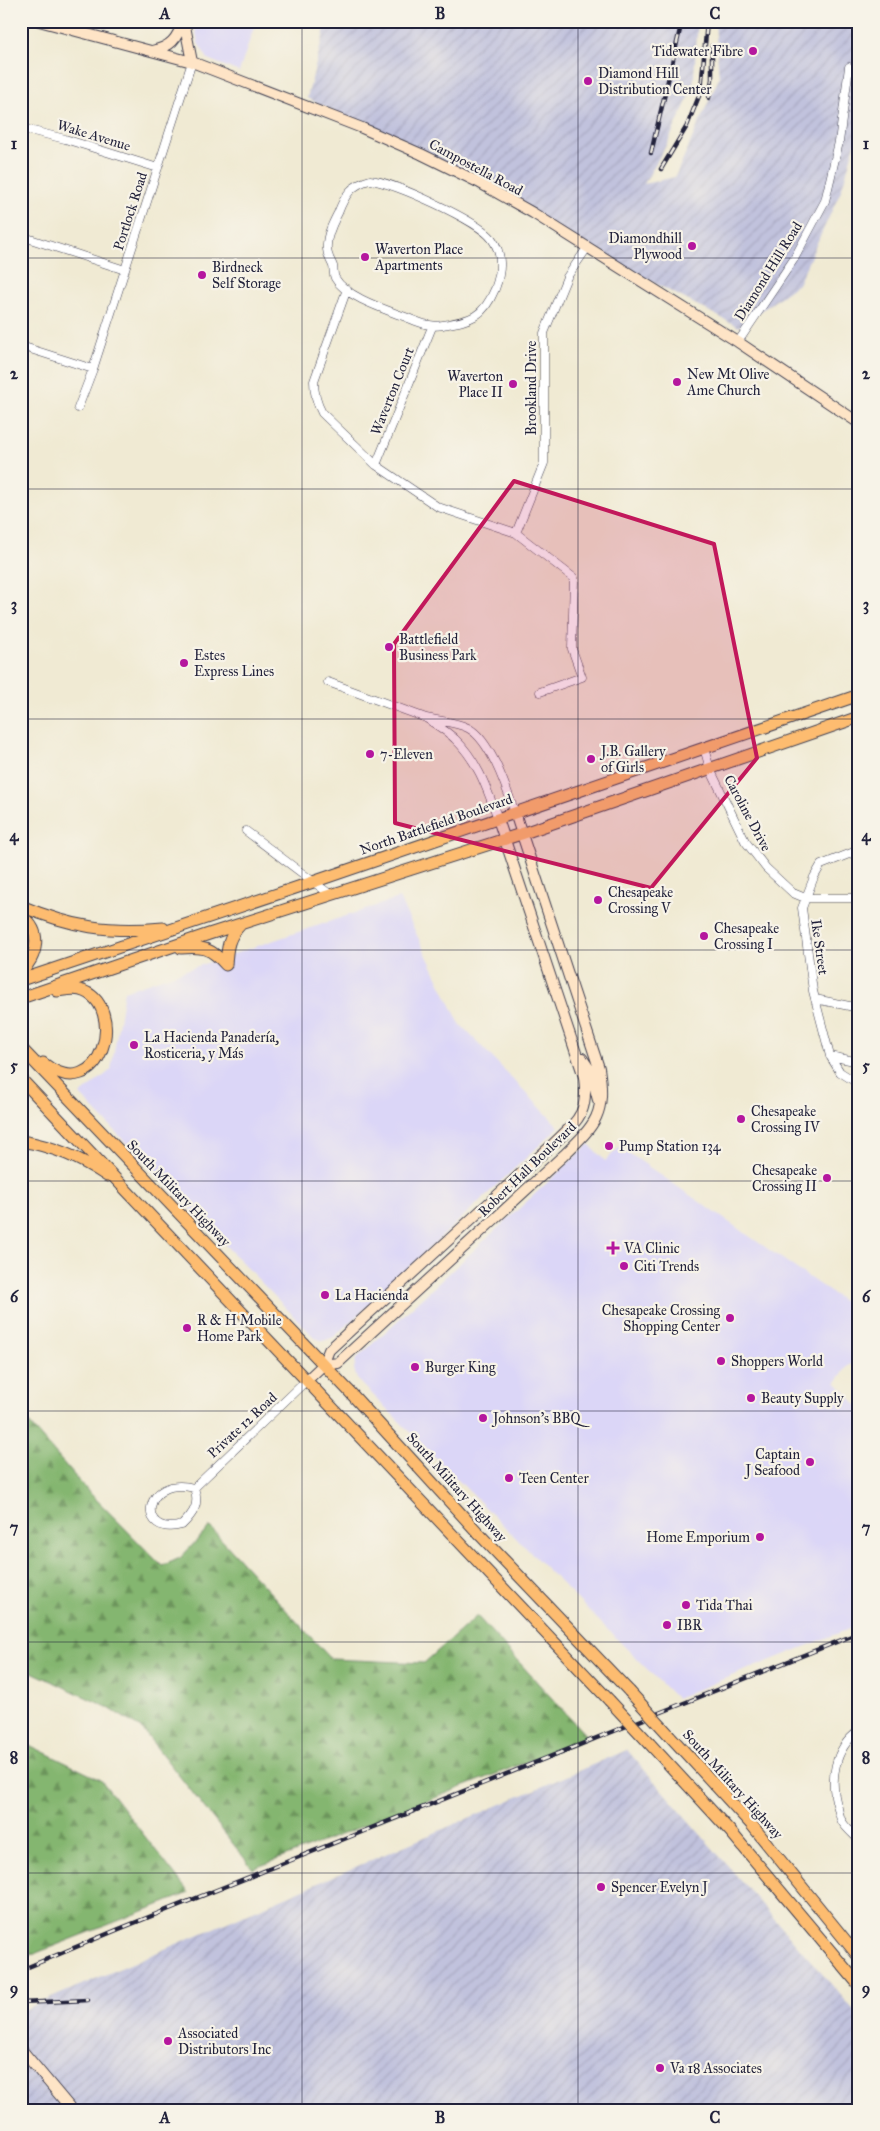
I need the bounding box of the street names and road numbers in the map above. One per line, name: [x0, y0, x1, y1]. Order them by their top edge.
street label: Wake Avenue: [55, 116, 133, 155]
street label: Campostella Road: [426, 136, 526, 199]
street label: Portlock Road: [110, 170, 151, 252]
street label: Diamond Hill Road: [731, 219, 806, 324]
street label: Brookland Drive: [523, 340, 540, 435]
street label: Waverton Court: [367, 345, 418, 438]
street label: Caroline Drive: [720, 772, 775, 855]
street label: North Battlefield Boulevard: [358, 790, 515, 859]
street label: Ike Street: [807, 918, 832, 976]
street label: Robert Hall Boulevard: [475, 1118, 580, 1220]
street label: South Military Highway: [123, 1137, 234, 1250]
street label: Private 12 Road: [204, 1389, 281, 1462]
street label: South Military Highway: [403, 1429, 511, 1546]
street label: South Military Highway: [679, 1726, 787, 1843]

